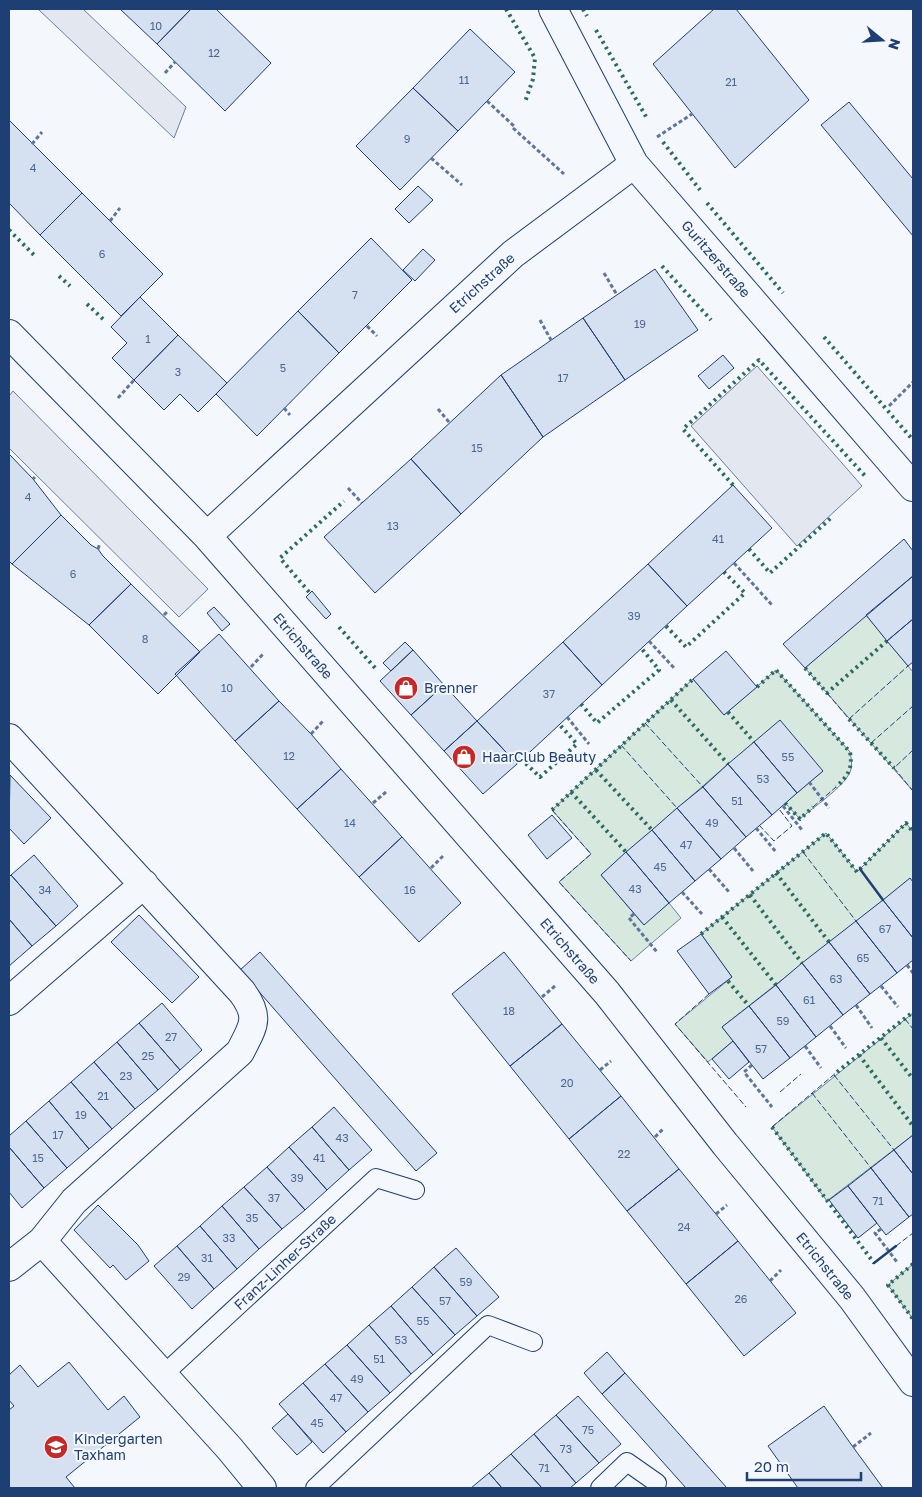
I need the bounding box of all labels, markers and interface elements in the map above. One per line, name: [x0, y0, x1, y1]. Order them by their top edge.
north arrow: [857, 15, 907, 65]
house number: 10: [150, 19, 162, 32]
text: N: [885, 36, 905, 52]
house number: 12: [208, 46, 220, 59]
house number: 11: [459, 73, 469, 86]
house number: 21: [725, 75, 737, 88]
house number: 9: [404, 132, 410, 145]
house number: 4: [30, 161, 37, 174]
street label: Guritzerstraße: [678, 217, 754, 301]
house number: 6: [99, 247, 106, 260]
street label: Etrichstraße: [445, 249, 518, 316]
house number: 7: [352, 288, 358, 301]
house number: 19: [634, 317, 646, 330]
house number: 1: [145, 332, 151, 345]
house number: 5: [280, 361, 286, 374]
house number: 3: [175, 365, 181, 378]
house number: 17: [557, 371, 569, 384]
house number: 15: [471, 441, 483, 454]
house number: 4: [25, 490, 32, 503]
house number: 13: [387, 519, 399, 532]
house number: 41: [712, 532, 724, 545]
house number: 6: [70, 567, 77, 580]
street label: Etrichstraße: [270, 609, 337, 682]
house number: 39: [627, 609, 641, 622]
house number: 8: [142, 632, 149, 645]
shop icon: Brenner: [393, 675, 419, 701]
place label: Brenner: [424, 679, 478, 696]
house number: 10: [221, 681, 233, 694]
house number: 37: [543, 687, 555, 700]
shop icon: HaarClub Beauty: [451, 744, 477, 770]
place label: HaarClub Beauty: [482, 748, 596, 765]
house number: 12: [283, 749, 295, 762]
house number: 55: [782, 750, 794, 763]
house number: 53: [757, 772, 769, 785]
house number: 51: [731, 794, 743, 807]
house number: 14: [344, 816, 356, 829]
house number: 49: [705, 816, 719, 829]
house number: 47: [680, 838, 692, 851]
house number: 45: [653, 860, 667, 873]
house number: 43: [628, 882, 642, 895]
house number: 34: [38, 883, 52, 896]
house number: 16: [404, 883, 416, 896]
street label: Etrichstraße: [537, 914, 604, 987]
house number: 67: [879, 922, 891, 935]
house number: 65: [856, 951, 870, 964]
house number: 63: [829, 972, 843, 985]
house number: 61: [803, 993, 815, 1006]
house number: 18: [503, 1004, 515, 1017]
house number: 59: [776, 1014, 790, 1027]
house number: 27: [165, 1030, 177, 1043]
house number: 57: [755, 1042, 767, 1055]
house number: 25: [142, 1049, 154, 1062]
house number: 23: [120, 1069, 132, 1082]
house number: 20: [560, 1076, 574, 1089]
house number: 21: [97, 1089, 109, 1102]
house number: 19: [75, 1108, 87, 1121]
house number: 17: [52, 1128, 64, 1141]
house number: 43: [335, 1131, 349, 1144]
house number: 22: [618, 1147, 630, 1160]
house number: 15: [32, 1151, 44, 1164]
house number: 41: [313, 1151, 325, 1164]
house number: 39: [290, 1171, 304, 1184]
house number: 37: [268, 1191, 280, 1204]
house number: 71: [872, 1194, 884, 1207]
street label: Franz-Linher-Straße: [230, 1210, 339, 1313]
house number: 35: [246, 1211, 258, 1224]
house number: 24: [677, 1220, 691, 1233]
street label: Etrichstraße: [793, 1228, 858, 1303]
house number: 33: [223, 1231, 235, 1244]
house number: 31: [201, 1251, 213, 1264]
house number: 29: [177, 1270, 191, 1283]
house number: 59: [459, 1275, 473, 1288]
house number: 26: [734, 1292, 748, 1305]
house number: 57: [439, 1294, 451, 1307]
house number: 55: [417, 1314, 429, 1327]
house number: 53: [395, 1333, 407, 1346]
house number: 51: [373, 1352, 385, 1365]
house number: 49: [350, 1372, 364, 1385]
house number: 47: [330, 1391, 342, 1404]
house number: 45: [310, 1416, 324, 1429]
house number: 75: [582, 1423, 594, 1436]
place label: Kindergarten Taxham: [74, 1430, 163, 1463]
school or university icon: Kindergarten Taxham: [43, 1434, 69, 1460]
house number: 73: [560, 1442, 572, 1455]
scale bar: [747, 1450, 861, 1482]
text: 20 m: [754, 1457, 789, 1475]
house number: 71: [538, 1461, 550, 1474]

